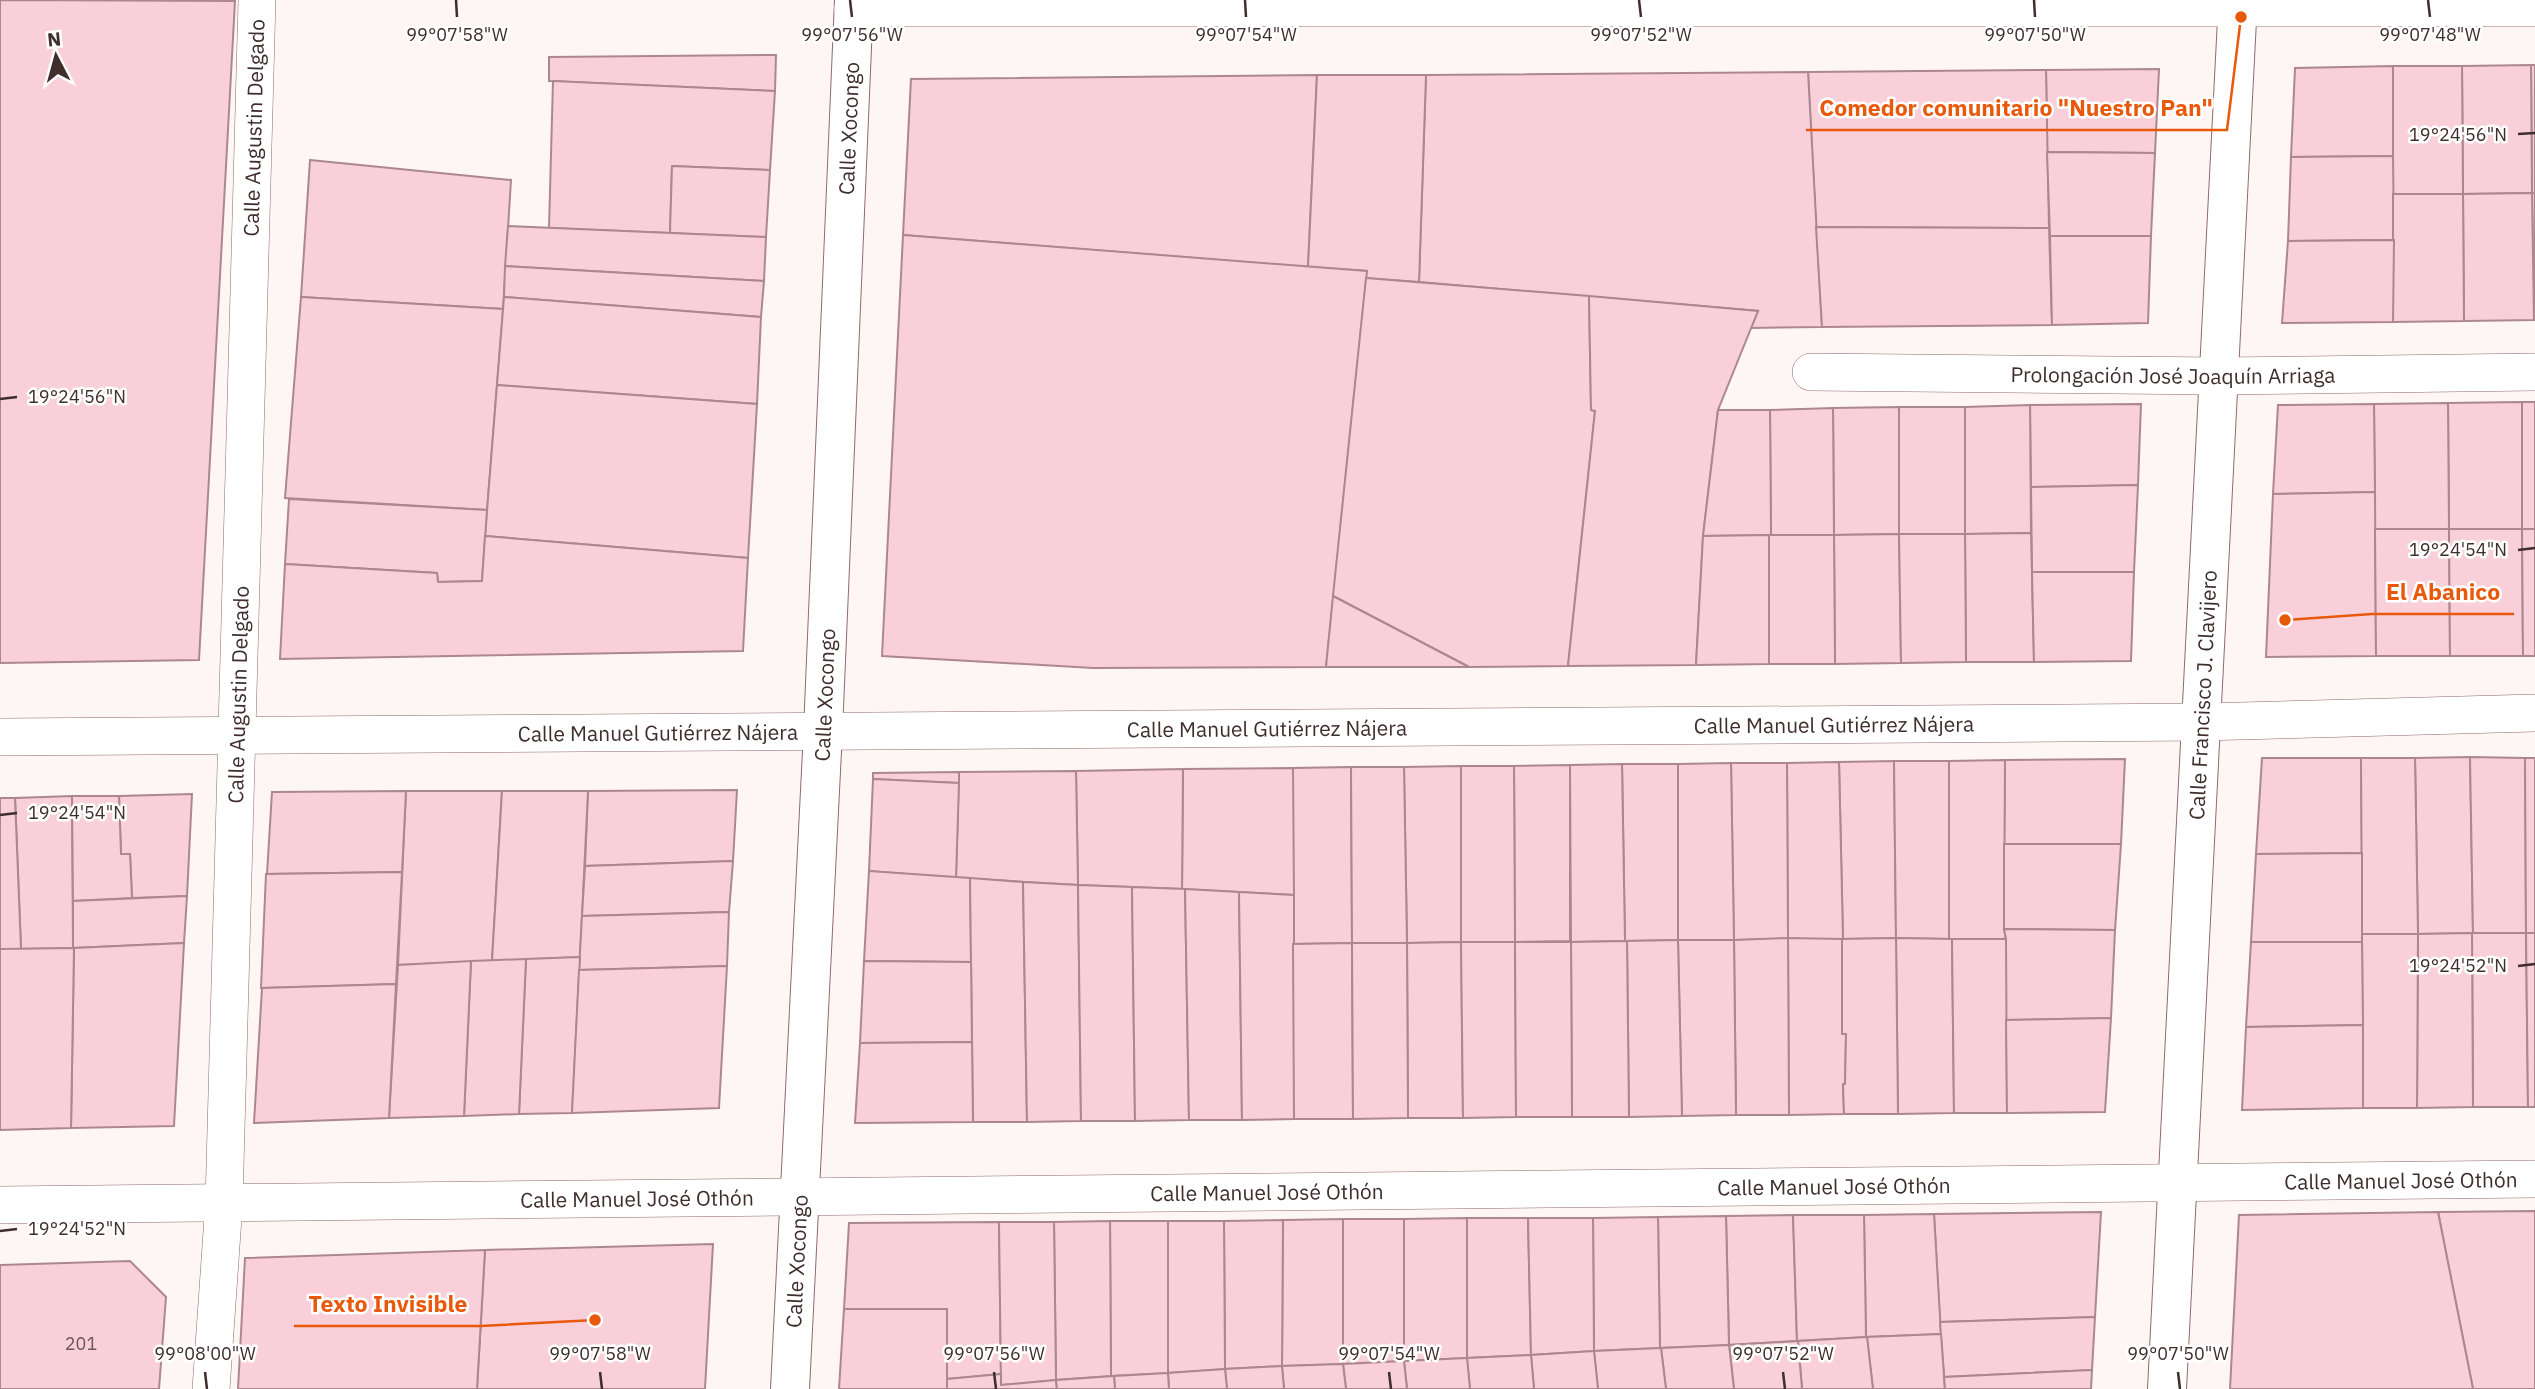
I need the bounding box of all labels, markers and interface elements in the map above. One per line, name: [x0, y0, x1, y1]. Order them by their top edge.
street label: Calle Augustin Delgado: [237, 19, 270, 237]
north arrow: [21, 21, 91, 91]
text: 99°07'58"W: [406, 23, 508, 46]
text: 99°07'56"W: [801, 23, 903, 46]
text: 99°07'54"W: [1195, 23, 1297, 46]
text: 99°07'52"W: [1590, 23, 1692, 46]
text: 99°07'50"W: [1984, 23, 2086, 46]
text: 99°07'48"W: [2379, 23, 2481, 46]
text: N: [46, 26, 62, 52]
street label: Calle Xocongo: [832, 61, 865, 196]
callout: Comedor comunitario "Nuestro Pan": [1806, 86, 2227, 130]
text: Comedor comunitario "Nuestro Pan": [1819, 92, 2213, 122]
text: 19°24'56"N: [2409, 123, 2507, 146]
street label: Prolongación José Joaquín Arriaga: [2010, 360, 2336, 390]
text: 19°24'56"N: [28, 385, 126, 408]
text: 19°24'54"N: [2409, 538, 2507, 561]
street label: Calle Francisco J. Clavijero: [2182, 569, 2223, 820]
callout: El Abanico: [2372, 570, 2514, 614]
text: El Abanico: [2386, 576, 2500, 606]
street label: Calle Augustin Delgado: [221, 585, 255, 804]
street label: Calle Xocongo: [807, 628, 841, 762]
street label: Calle Manuel Gutiérrez Nájera: [1694, 710, 1974, 739]
street label: Calle Manuel Gutiérrez Nájera: [1127, 713, 1407, 743]
street label: Calle Manuel Gutiérrez Nájera: [518, 718, 798, 747]
text: 19°24'54"N: [28, 801, 126, 824]
text: 19°24'52"N: [2409, 954, 2507, 977]
street label: Calle Manuel José Othón: [2284, 1165, 2518, 1196]
street label: Calle Manuel José Othón: [1717, 1171, 1951, 1201]
street label: Calle Manuel José Othón: [1150, 1177, 1384, 1207]
street label: Calle Manuel José Othón: [520, 1183, 754, 1214]
street label: Calle Xocongo: [779, 1194, 814, 1328]
text: 19°24'52"N: [28, 1217, 126, 1240]
callout: Texto Invisible: [294, 1282, 481, 1326]
text: Texto Invisible: [309, 1288, 468, 1318]
house number: 201: [65, 1332, 97, 1355]
text: 99°08'00"W: [154, 1342, 256, 1365]
text: 99°07'58"W: [549, 1342, 651, 1365]
text: 99°07'56"W: [943, 1342, 1045, 1365]
text: 99°07'54"W: [1338, 1342, 1440, 1365]
text: 99°07'52"W: [1732, 1342, 1834, 1365]
text: 99°07'50"W: [2127, 1342, 2229, 1365]

